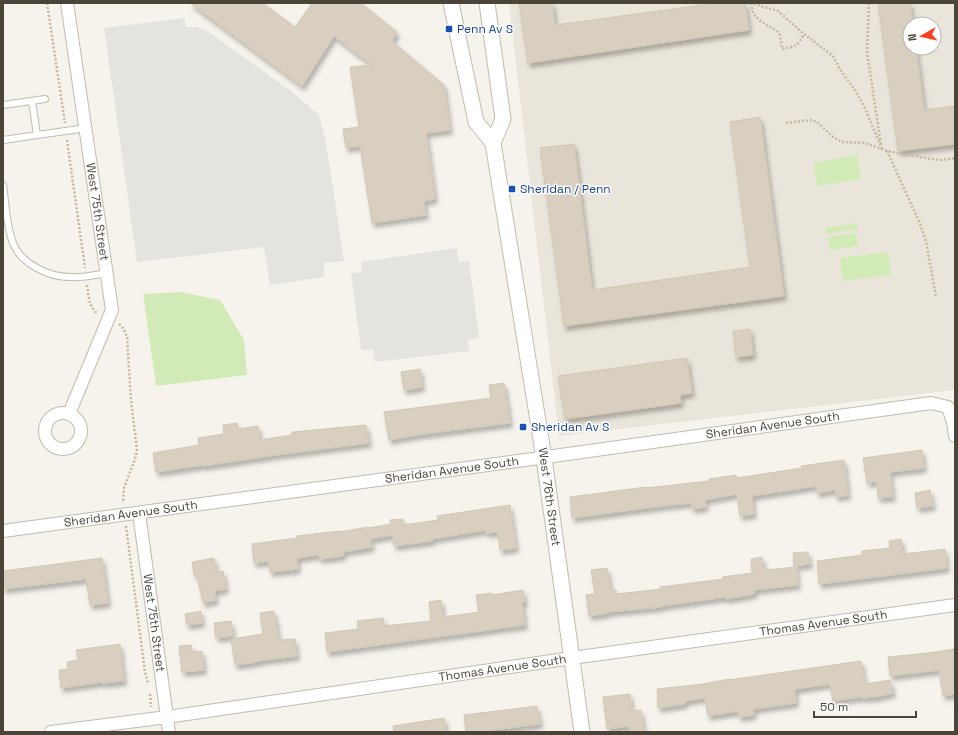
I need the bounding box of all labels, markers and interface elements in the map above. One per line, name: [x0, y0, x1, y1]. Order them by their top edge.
north arrow: [902, 16, 942, 56]
place label: Penn Av S: [457, 21, 513, 37]
marker: Penn Av S: [444, 24, 454, 34]
text: N: [905, 33, 920, 42]
street label: West 75th Street: [83, 162, 113, 262]
place label: Sheridan / Penn: [520, 181, 611, 197]
marker: Sheridan / Penn: [507, 184, 517, 194]
street label: Sheridan Avenue South: [705, 408, 841, 443]
place label: Sheridan Av S: [531, 419, 609, 435]
marker: Sheridan Av S: [518, 422, 528, 432]
street label: West 76th Street: [534, 447, 564, 547]
street label: Sheridan Avenue South: [384, 453, 520, 487]
street label: Sheridan Avenue South: [63, 497, 199, 531]
street label: West 75th Street: [139, 573, 169, 673]
street label: Thomas Avenue South: [758, 606, 888, 640]
street label: Thomas Avenue South: [438, 651, 567, 685]
scale bar: [814, 693, 916, 719]
text: 50 m: [820, 699, 848, 715]

